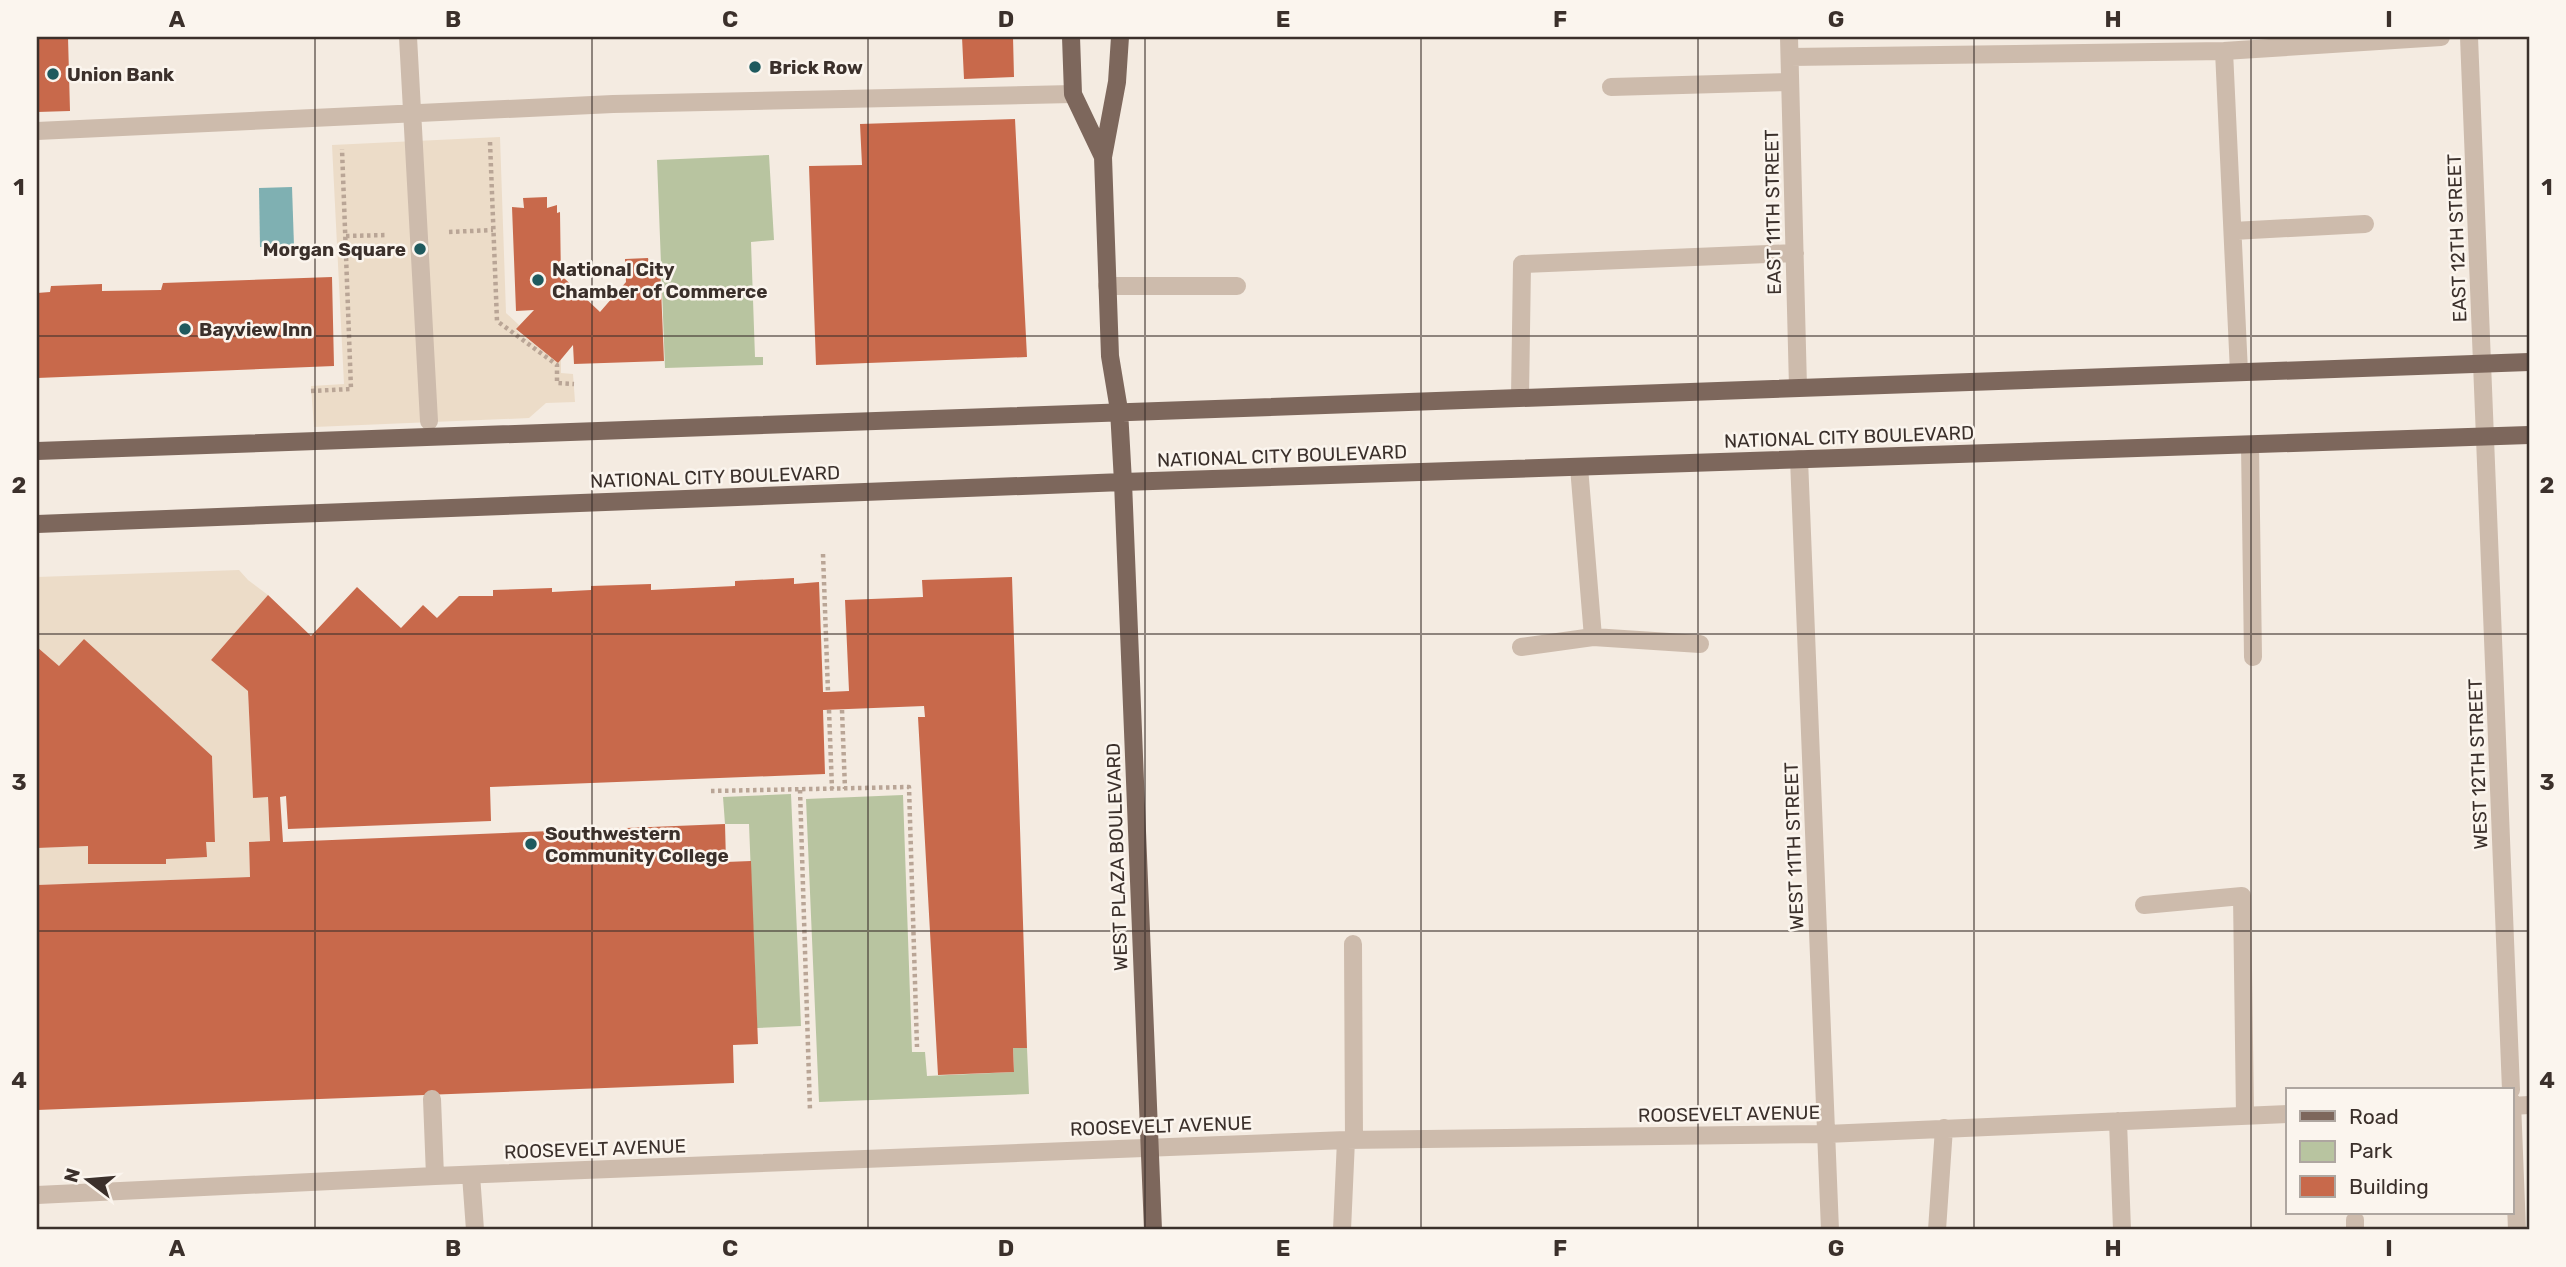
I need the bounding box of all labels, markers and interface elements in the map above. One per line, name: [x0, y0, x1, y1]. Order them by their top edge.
text: A: [169, 5, 186, 33]
text: B: [445, 5, 461, 33]
text: C: [722, 5, 738, 33]
text: D: [998, 5, 1014, 33]
text: E: [1276, 5, 1290, 33]
text: F: [1553, 5, 1567, 33]
text: G: [1828, 5, 1844, 33]
text: H: [2104, 5, 2122, 33]
text: I: [2385, 5, 2393, 33]
place label: Brick Row: [769, 56, 863, 79]
marker: Brick Row: [747, 59, 763, 75]
place label: Union Bank: [67, 63, 174, 86]
marker: Union Bank: [45, 66, 61, 82]
street label: EAST 11TH STREET: [1760, 129, 1786, 295]
street label: EAST 12TH STREET: [2443, 153, 2471, 323]
text: 1: [13, 173, 25, 201]
text: 1: [2541, 173, 2553, 201]
place label: Morgan Square: [263, 238, 406, 261]
marker: Morgan Square: [412, 241, 428, 257]
place label: National City Chamber of Commerce: [552, 258, 768, 303]
marker: National City Chamber of Commerce: [530, 272, 546, 288]
place label: Bayview Inn: [199, 318, 312, 341]
marker: Bayview Inn: [177, 321, 193, 337]
street label: NATIONAL CITY BOULEVARD: [1724, 421, 1974, 453]
street label: NATIONAL CITY BOULEVARD: [1157, 440, 1407, 472]
street label: NATIONAL CITY BOULEVARD: [590, 461, 840, 493]
text: 2: [12, 471, 26, 499]
text: 2: [2540, 471, 2554, 499]
street label: WEST 12TH STREET: [2464, 678, 2492, 850]
street label: WEST PLAZA BOULEVARD: [1102, 743, 1132, 971]
street label: WEST 11TH STREET: [1780, 762, 1808, 930]
text: 3: [11, 768, 27, 796]
text: 3: [2539, 768, 2555, 796]
place label: Southwestern Community College: [545, 822, 729, 867]
marker: Southwestern Community College: [523, 836, 539, 852]
text: 4: [11, 1066, 27, 1094]
text: 4: [2539, 1066, 2555, 1094]
legend: [2286, 1088, 2514, 1214]
street label: ROOSEVELT AVENUE: [1638, 1101, 1820, 1127]
text: Road: [2349, 1104, 2399, 1129]
street label: ROOSEVELT AVENUE: [1070, 1111, 1252, 1141]
street label: ROOSEVELT AVENUE: [504, 1134, 686, 1164]
text: Park: [2349, 1138, 2393, 1163]
north arrow: [52, 1144, 122, 1214]
text: N: [59, 1166, 85, 1185]
text: Building: [2349, 1174, 2429, 1199]
text: A: [169, 1234, 186, 1262]
text: B: [445, 1234, 461, 1262]
text: C: [722, 1234, 738, 1262]
text: D: [998, 1234, 1014, 1262]
text: E: [1276, 1234, 1290, 1262]
text: F: [1553, 1234, 1567, 1262]
text: G: [1828, 1234, 1844, 1262]
text: H: [2104, 1234, 2122, 1262]
text: I: [2385, 1234, 2393, 1262]

